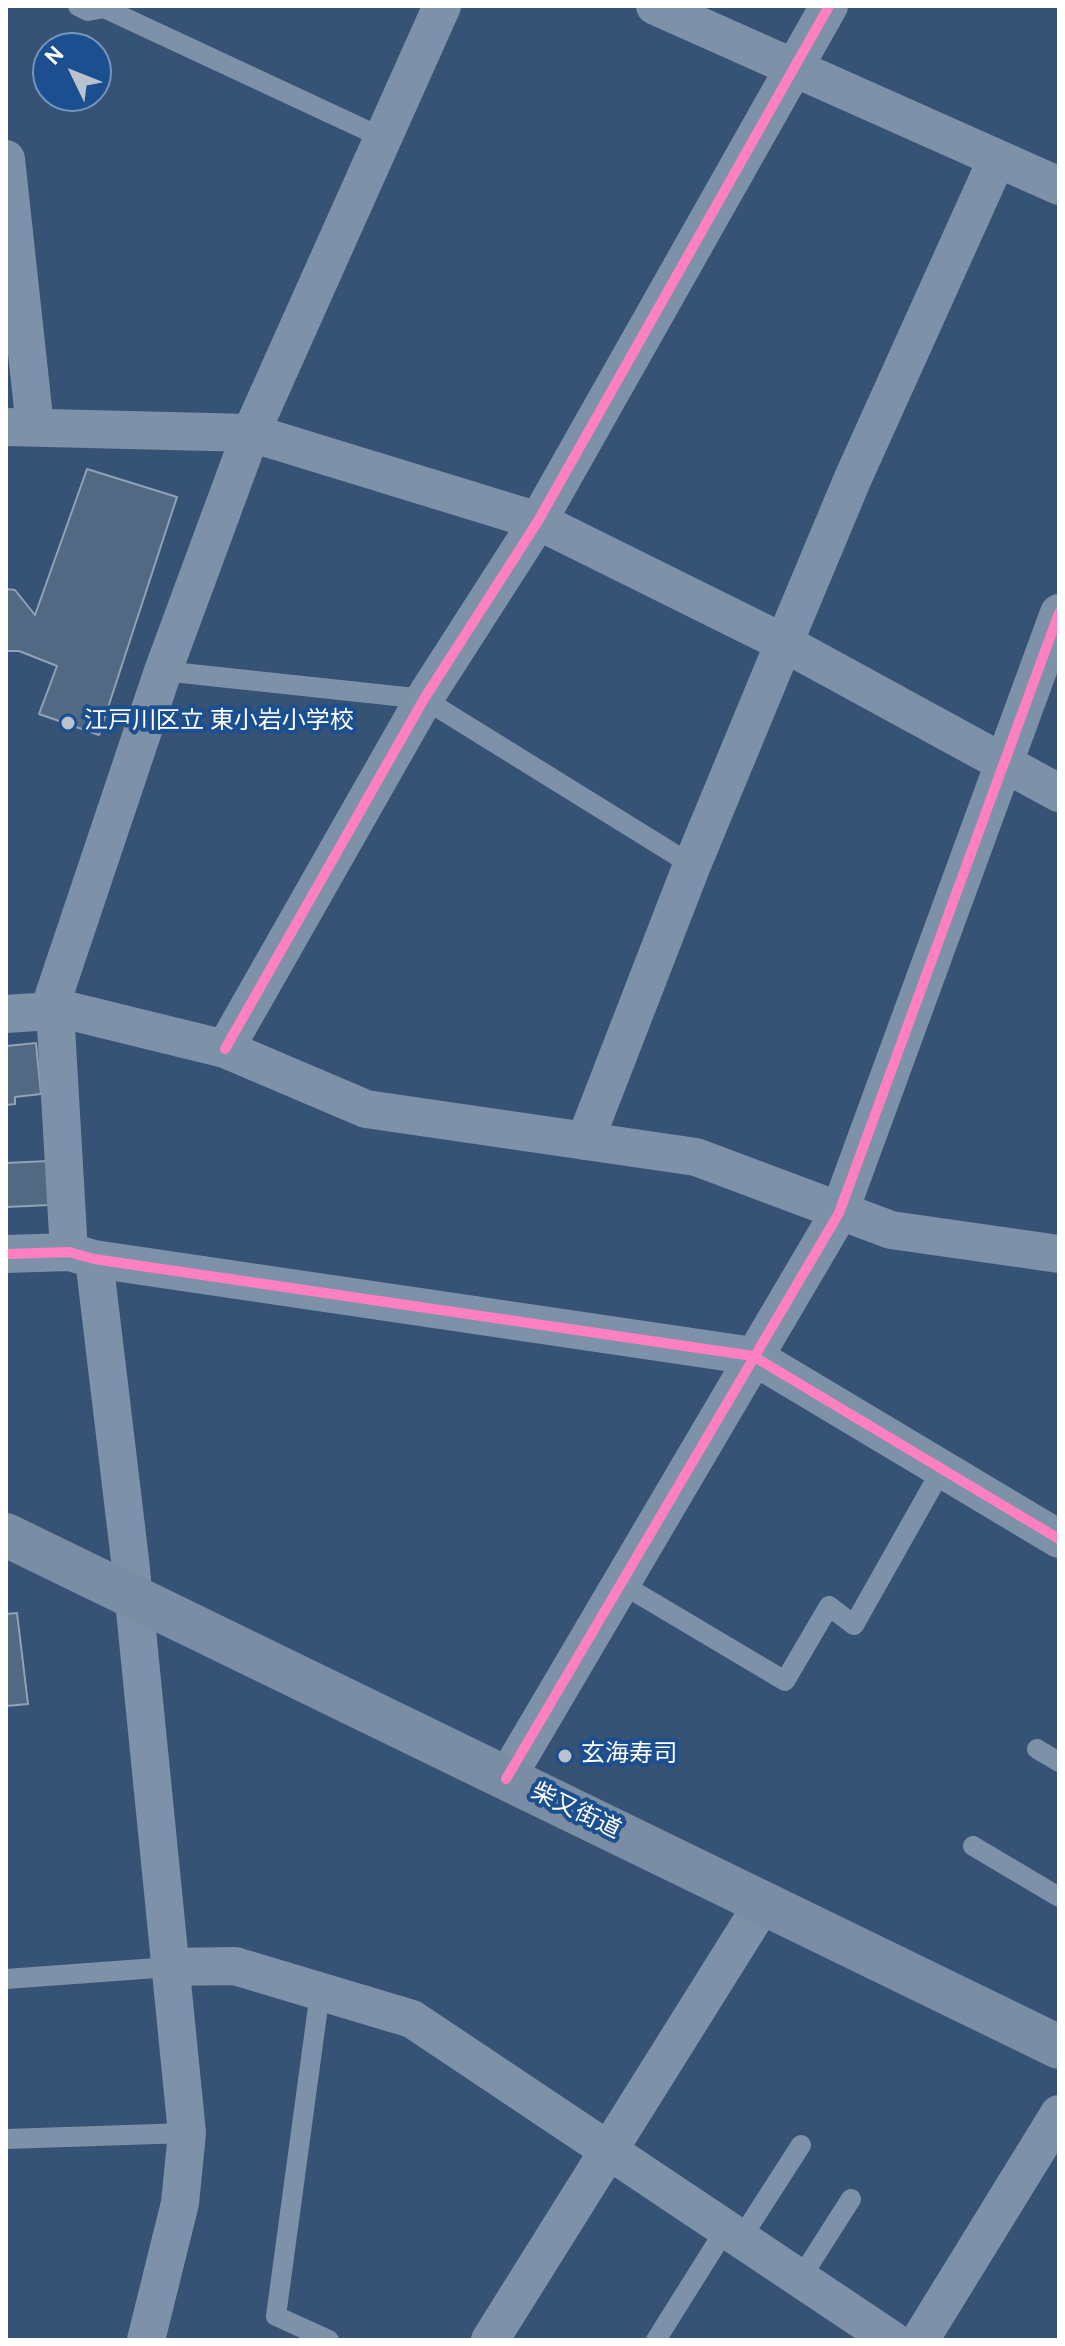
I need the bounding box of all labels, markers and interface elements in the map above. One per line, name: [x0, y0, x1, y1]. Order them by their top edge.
north arrow: [32, 32, 112, 112]
text: N: [40, 42, 71, 72]
place label: 江戸川区立 東小岩小学校: [84, 709, 354, 737]
marker: 江戸川区立 東小岩小学校: [59, 714, 77, 732]
place label: 玄海寿司: [581, 1742, 677, 1770]
marker: 玄海寿司: [556, 1747, 574, 1765]
street label: 柴又街道: [526, 1779, 624, 1847]

